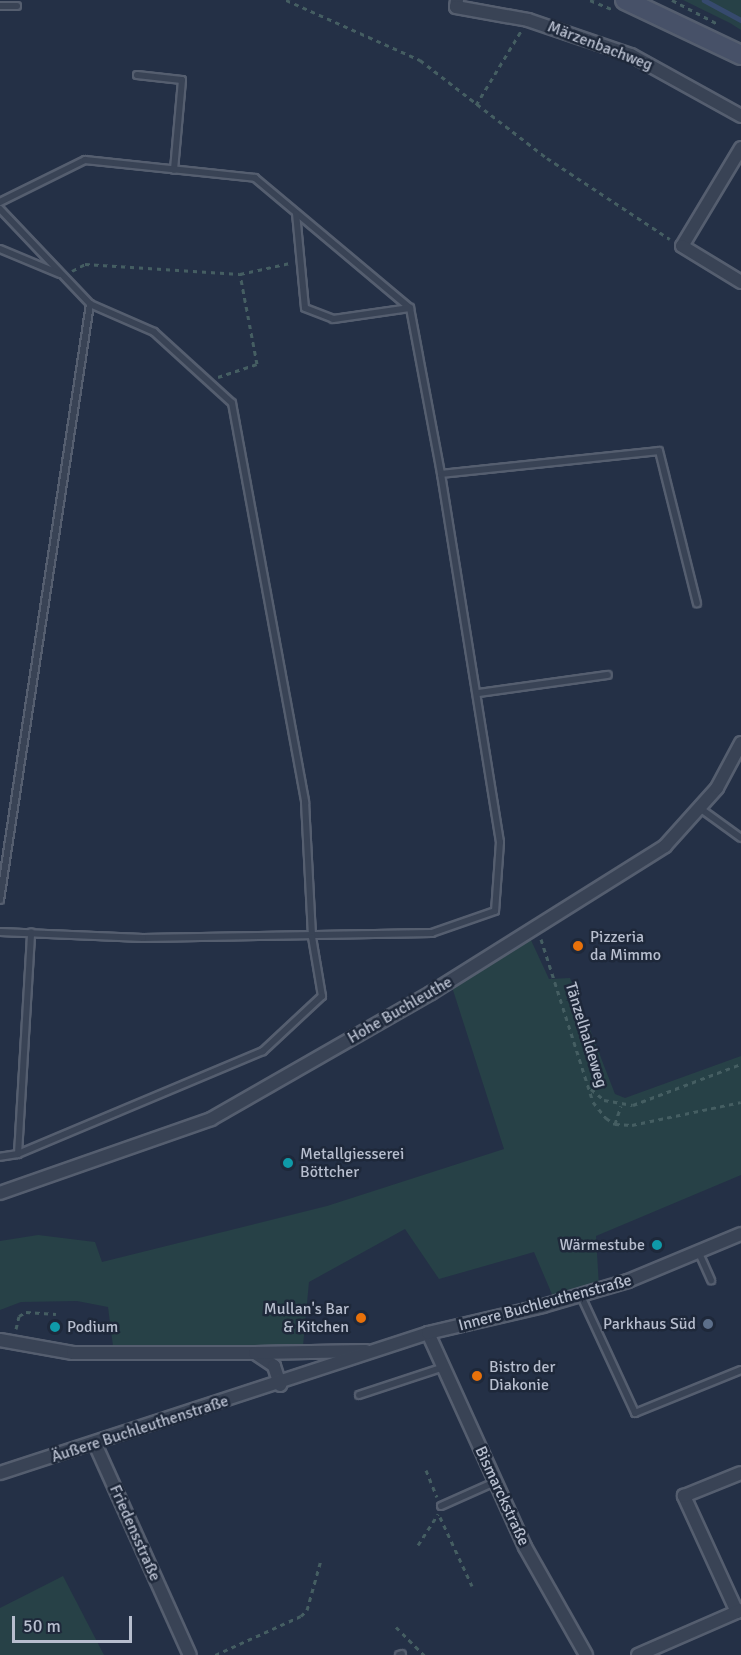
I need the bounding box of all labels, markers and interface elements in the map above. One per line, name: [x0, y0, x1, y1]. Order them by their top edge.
street label: Märzenbachweg: [545, 17, 655, 75]
place label: Pizzeria da Mimmo: [590, 927, 661, 965]
marker: Pizzeria da Mimmo: [571, 939, 585, 953]
street label: Hohe Buchleuthe: [344, 972, 456, 1048]
street label: Tänzelhaldeweg: [561, 980, 611, 1090]
place label: Metallgiesserei Böttcher: [300, 1144, 404, 1182]
marker: Metallgiesserei Böttcher: [281, 1156, 295, 1170]
place label: Wärmestube: [559, 1235, 645, 1255]
marker: Wärmestube: [650, 1238, 664, 1252]
street label: Innere Buchleuthenstraße: [456, 1271, 634, 1335]
place label: Mullan's Bar & Kitchen: [264, 1299, 349, 1337]
marker: Mullan's Bar & Kitchen: [354, 1311, 368, 1325]
place label: Parkhaus Süd: [603, 1314, 696, 1334]
place label: Podium: [67, 1317, 118, 1337]
marker: Parkhaus Süd: [701, 1317, 715, 1331]
marker: Podium: [48, 1320, 62, 1334]
place label: Bistro der Diakonie: [489, 1357, 555, 1395]
marker: Bistro der Diakonie: [470, 1369, 484, 1383]
street label: Äußere Buchleuthenstraße: [49, 1391, 231, 1467]
street label: Bismarckstraße: [471, 1443, 533, 1549]
street label: Friedensstraße: [105, 1482, 165, 1584]
scale bar: [15, 1604, 135, 1642]
text: 50 m: [23, 1615, 61, 1637]

